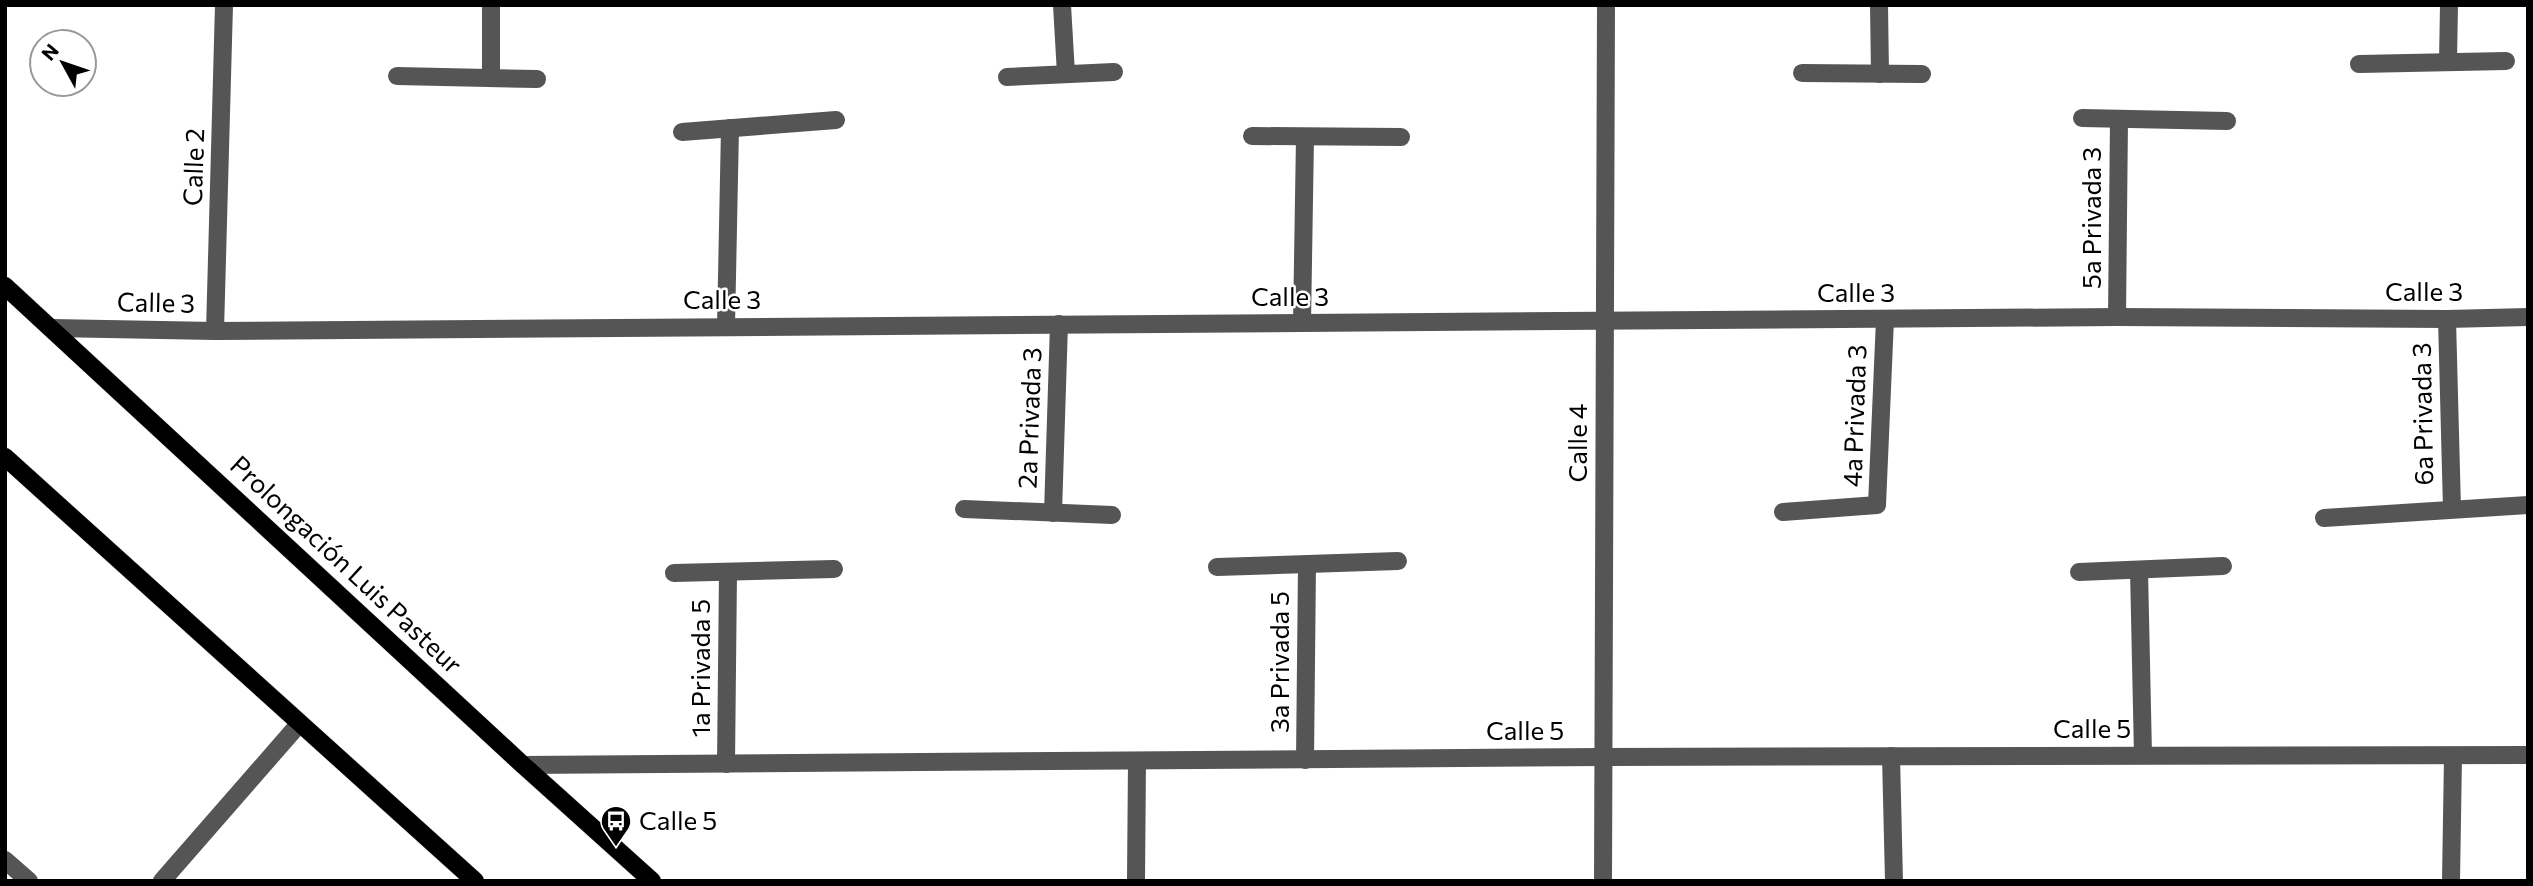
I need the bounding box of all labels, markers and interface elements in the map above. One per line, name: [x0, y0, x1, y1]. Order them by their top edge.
north arrow: [28, 28, 98, 98]
text: N: [36, 39, 63, 65]
street label: Calle 2: [176, 128, 209, 206]
street label: 5a Privada 3: [2075, 147, 2106, 289]
street label: Calle 3: [2385, 275, 2463, 306]
street label: Calle 3: [1817, 276, 1895, 307]
street label: Calle 3: [1251, 280, 1329, 311]
street label: Calle 3: [683, 283, 761, 314]
street label: Calle 3: [117, 285, 195, 318]
street label: 6a Privada 3: [2405, 342, 2438, 486]
street label: 4a Privada 3: [1836, 344, 1871, 488]
street label: 2a Privada 3: [1011, 347, 1046, 489]
street label: Calle 4: [1561, 404, 1592, 482]
street label: Prolongación Luis Pasteur: [225, 449, 469, 679]
street label: 3a Privada 5: [1263, 591, 1294, 733]
street label: 1a Privada 5: [684, 599, 715, 737]
street label: Calle 5: [2053, 712, 2131, 743]
street label: Calle 5: [1486, 714, 1564, 745]
bus stop icon: Calle 5: [599, 804, 633, 848]
place label: Calle 5: [639, 804, 717, 835]

